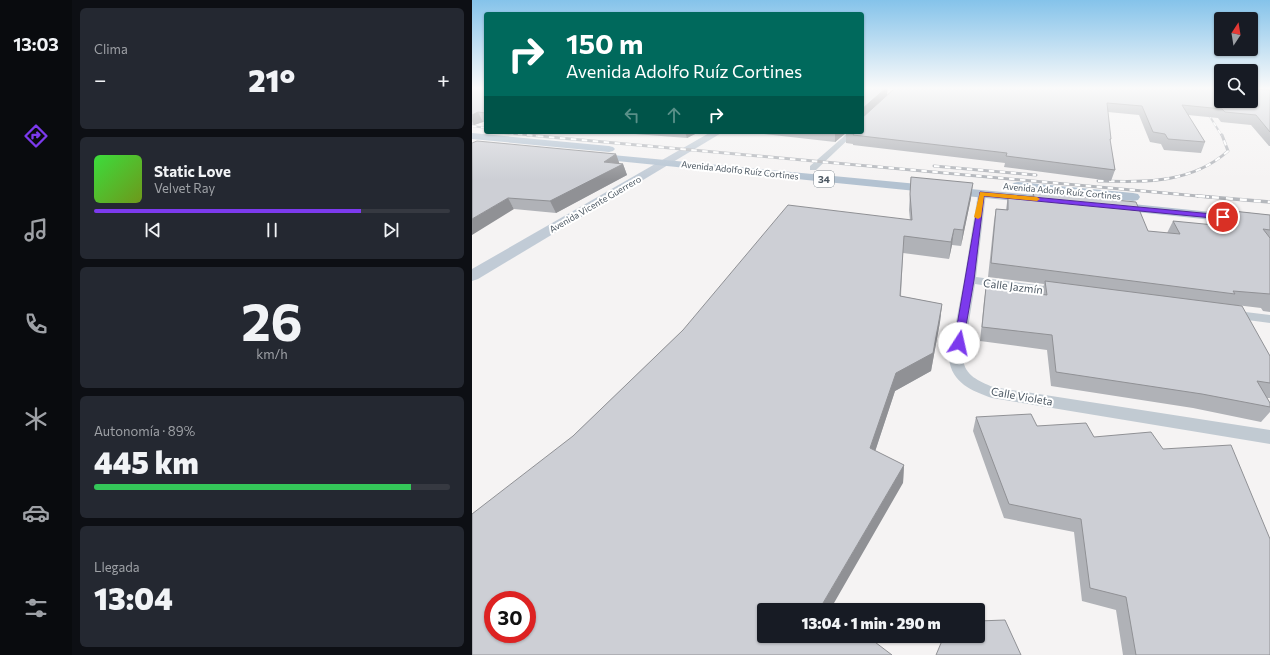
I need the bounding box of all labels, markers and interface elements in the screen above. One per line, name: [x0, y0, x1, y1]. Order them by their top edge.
north arrow: [1214, 12, 1258, 56]
map controls: [1214, 12, 1258, 108]
text: 150 m: [566, 26, 643, 60]
icon: right: [500, 28, 552, 80]
text: 13:03: [13, 33, 59, 55]
text: Clima: [94, 41, 128, 57]
text: Avenida Adolfo Ruíz Cortines: [566, 60, 802, 82]
text: 21°: [248, 61, 295, 98]
button: search: [1214, 64, 1258, 108]
text: −: [94, 66, 107, 93]
text: +: [437, 66, 450, 93]
icon: left: [621, 104, 643, 126]
icon: ahead: [663, 104, 685, 126]
icon: right: [705, 104, 727, 126]
icon: directions: [22, 122, 50, 150]
street label: Avenida Adolfo Ruíz Cortines: [681, 158, 799, 182]
text: Static Love: [154, 162, 231, 180]
road number: 34: [814, 171, 834, 187]
street label: Avenida Vicente Guerrero: [547, 173, 643, 235]
text: Velvet Ray: [154, 180, 215, 196]
street label: Avenida Adolfo Ruíz Cortines: [1003, 180, 1121, 202]
pin: [1206, 200, 1240, 234]
icon: arrive: [1212, 206, 1234, 228]
icon: music: [22, 216, 50, 244]
icon: previous: [142, 219, 164, 241]
icon: pause: [261, 219, 283, 241]
icon: next: [380, 219, 402, 241]
street label: Calle Jazmín: [982, 276, 1044, 297]
text: 26: [241, 288, 303, 352]
icon: phone: [22, 310, 50, 338]
position arrow: [938, 322, 980, 364]
text: km/h: [256, 346, 288, 362]
street label: Calle Violeta: [990, 384, 1054, 408]
icon: climate: [22, 405, 50, 433]
text: Autonomía · 89%: [94, 423, 195, 439]
text: 445 km: [94, 443, 199, 480]
icon: car: [22, 499, 50, 527]
text: Llegada: [94, 559, 140, 575]
text: 13:04: [94, 579, 173, 616]
speed limit sign: 30: [484, 591, 536, 643]
icon: filters: [22, 594, 50, 622]
text: 13:04 · 1 min · 290 m: [801, 614, 941, 632]

